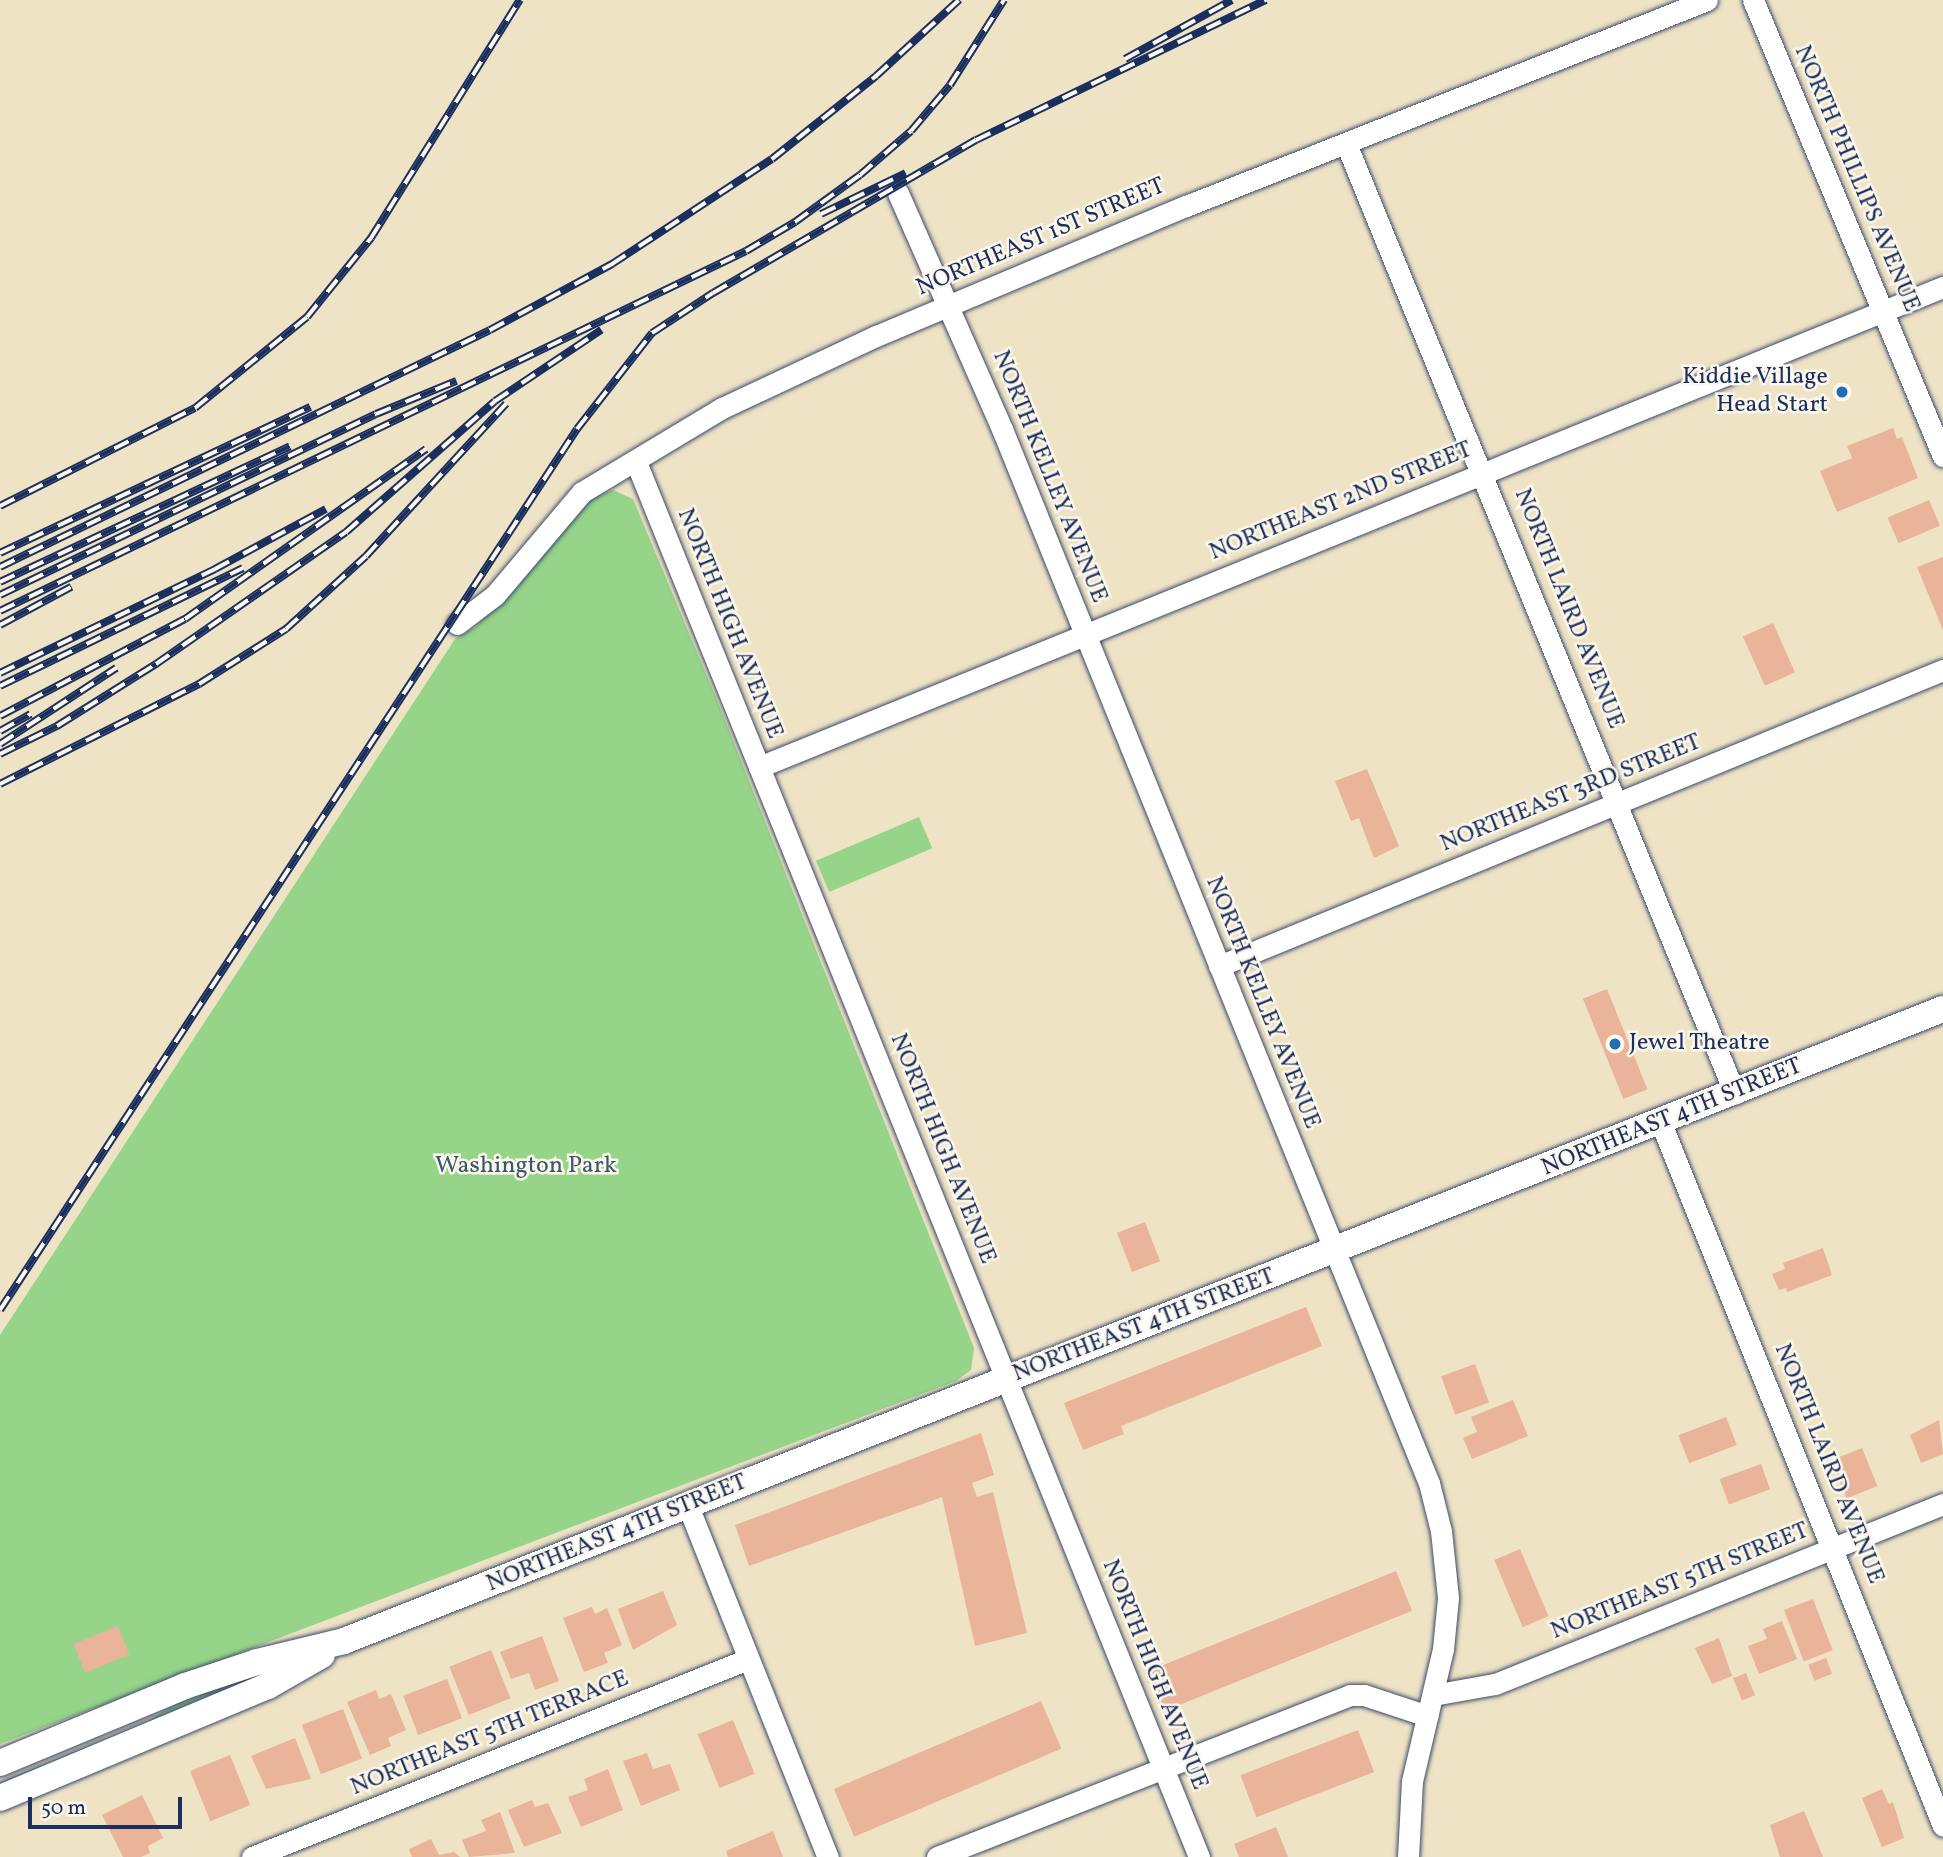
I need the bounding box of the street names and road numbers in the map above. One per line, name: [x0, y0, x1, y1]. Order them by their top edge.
street label: NORTH PHILLIPS AVENUE: [1787, 41, 1925, 317]
street label: NORTHEAST 1ST STREET: [912, 172, 1170, 304]
street label: NORTH KELLEY AVENUE: [985, 346, 1113, 608]
street label: NORTHEAST 2ND STREET: [1205, 436, 1477, 568]
street label: NORTH LAIRD AVENUE: [1507, 485, 1629, 733]
street label: NORTH HIGH AVENUE: [670, 505, 788, 743]
street label: NORTHEAST 3RD STREET: [1436, 728, 1706, 860]
street label: NORTH KELLEY AVENUE: [1198, 872, 1326, 1134]
street label: NORTH HIGH AVENUE: [883, 1030, 1001, 1268]
street label: NORTHEAST 4TH STREET: [1537, 1052, 1807, 1184]
street label: NORTHEAST 4TH STREET: [1009, 1263, 1279, 1389]
street label: NORTH LAIRD AVENUE: [1767, 1340, 1889, 1588]
street label: NORTHEAST 4TH STREET: [482, 1468, 752, 1600]
street label: NORTHEAST 5TH STREET: [1547, 1517, 1813, 1647]
street label: NORTH HIGH AVENUE: [1095, 1556, 1213, 1794]
street label: NORTHEAST 5TH TERRACE: [346, 1665, 634, 1803]

